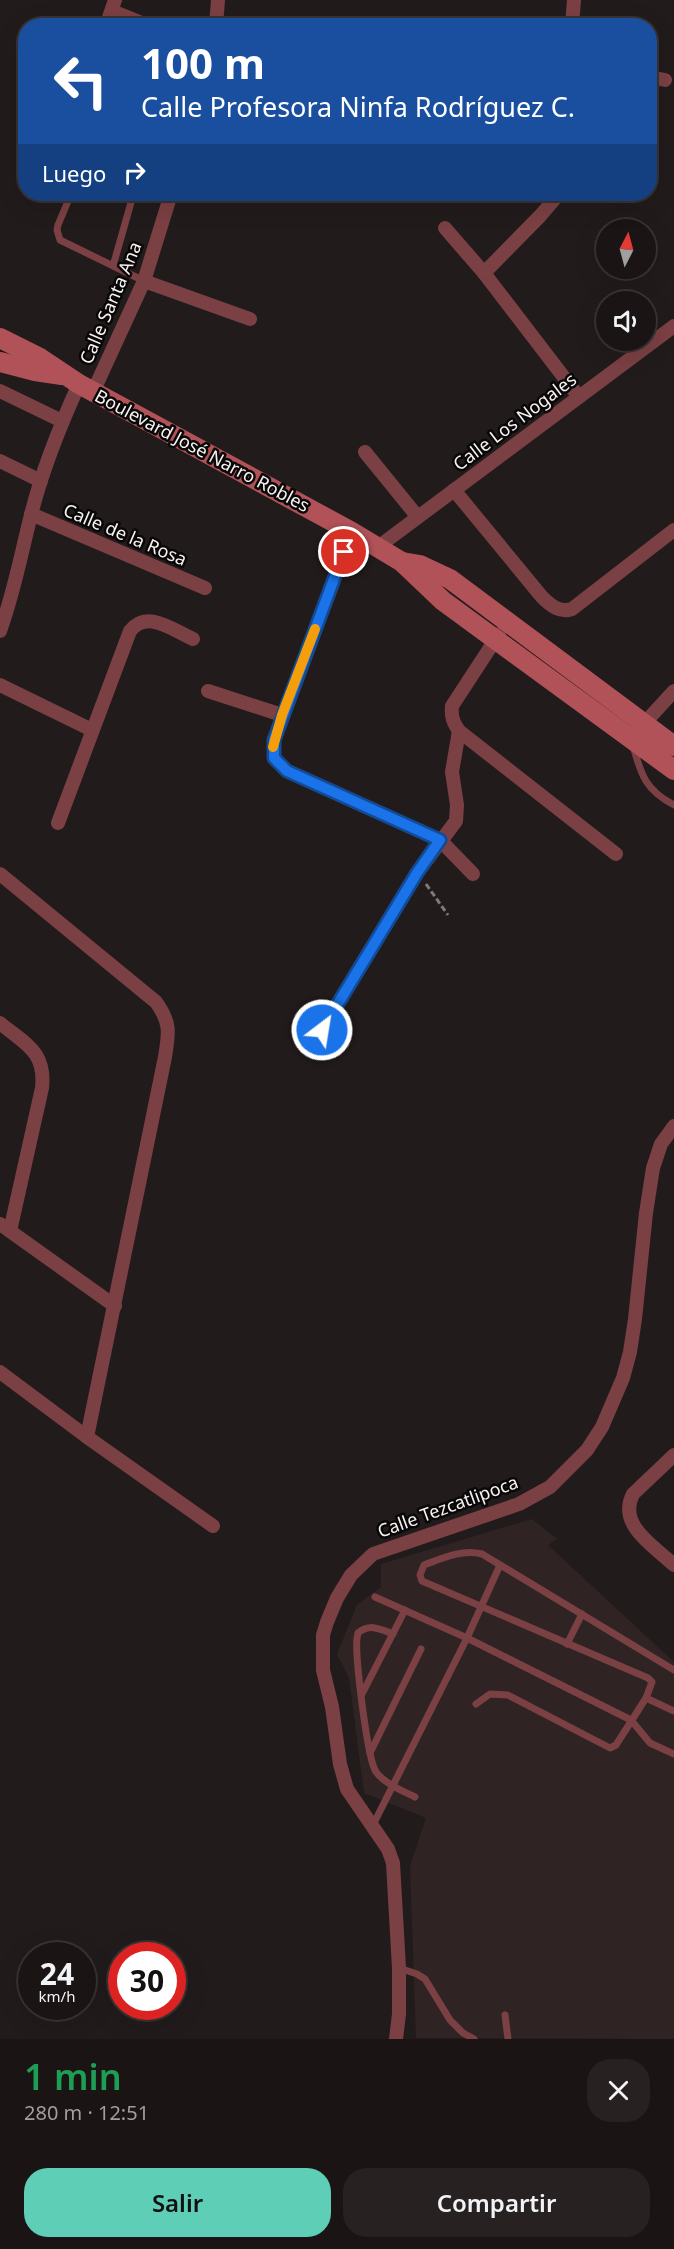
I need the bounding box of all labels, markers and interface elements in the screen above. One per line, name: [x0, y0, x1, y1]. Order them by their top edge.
text: 100 m: [141, 34, 265, 91]
icon: left: [42, 42, 120, 120]
text: Calle Profesora Ninfa Rodríguez C.: [141, 88, 575, 125]
icon: right: [118, 156, 151, 189]
text: Luego: [42, 158, 106, 188]
north arrow: [596, 219, 656, 279]
map controls: [596, 219, 656, 351]
street label: Calle Santa Ana: [73, 238, 147, 367]
button: sound: [596, 291, 656, 351]
street label: Calle Los Nogales: [448, 367, 581, 475]
street label: Boulevard José Narro Robles: [91, 383, 314, 517]
street label: Calle de la Rosa: [60, 497, 191, 571]
pin: [318, 526, 369, 577]
icon: arrive: [327, 535, 360, 568]
position arrow: [290, 998, 354, 1062]
street label: Calle Tezcatlipoca: [374, 1469, 521, 1543]
speed limit sign: 30: [108, 1942, 186, 2020]
text: 24: [40, 1953, 74, 1994]
text: km/h: [39, 1986, 75, 2006]
text: 1 min: [24, 2052, 122, 2101]
button: close: [587, 2059, 650, 2122]
text: 280 m · 12:51: [24, 2099, 149, 2126]
button: Salir: [24, 2168, 331, 2237]
button: Compartir: [343, 2168, 650, 2237]

